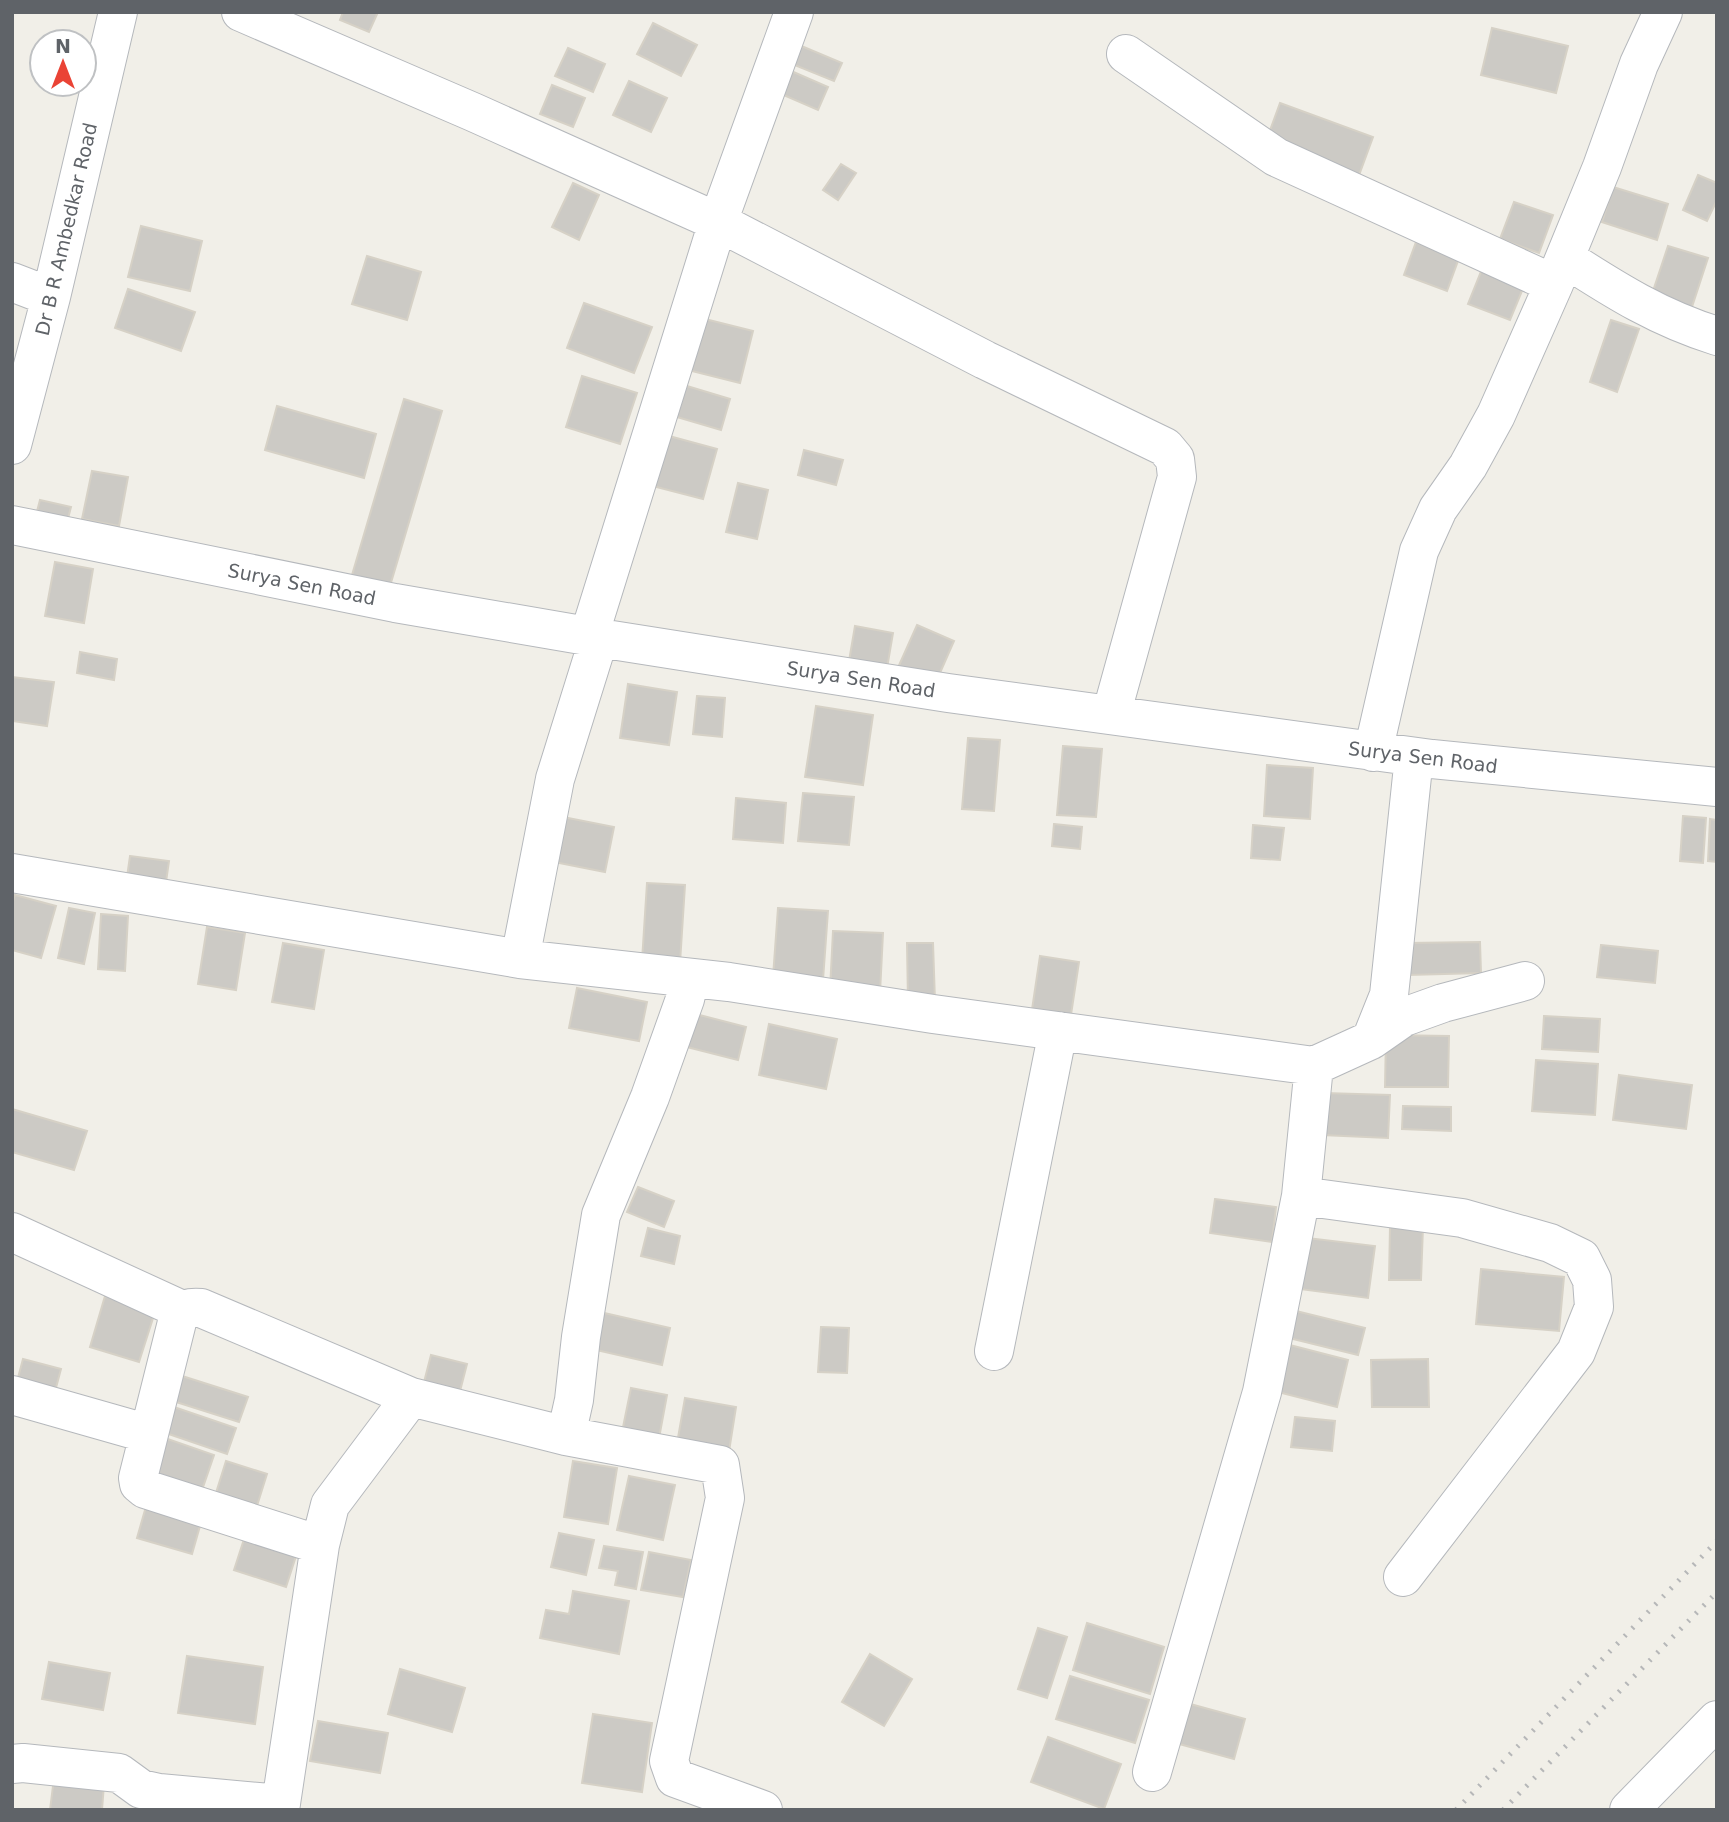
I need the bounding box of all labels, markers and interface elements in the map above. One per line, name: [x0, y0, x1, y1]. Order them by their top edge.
north arrow: [28, 28, 98, 98]
text: N: [55, 35, 71, 57]
street label: Dr B R Ambedkar Road: [31, 120, 101, 338]
street label: Surya Sen Road: [226, 559, 378, 609]
street label: Surya Sen Road: [785, 656, 937, 702]
street label: Surya Sen Road: [1347, 737, 1499, 777]

